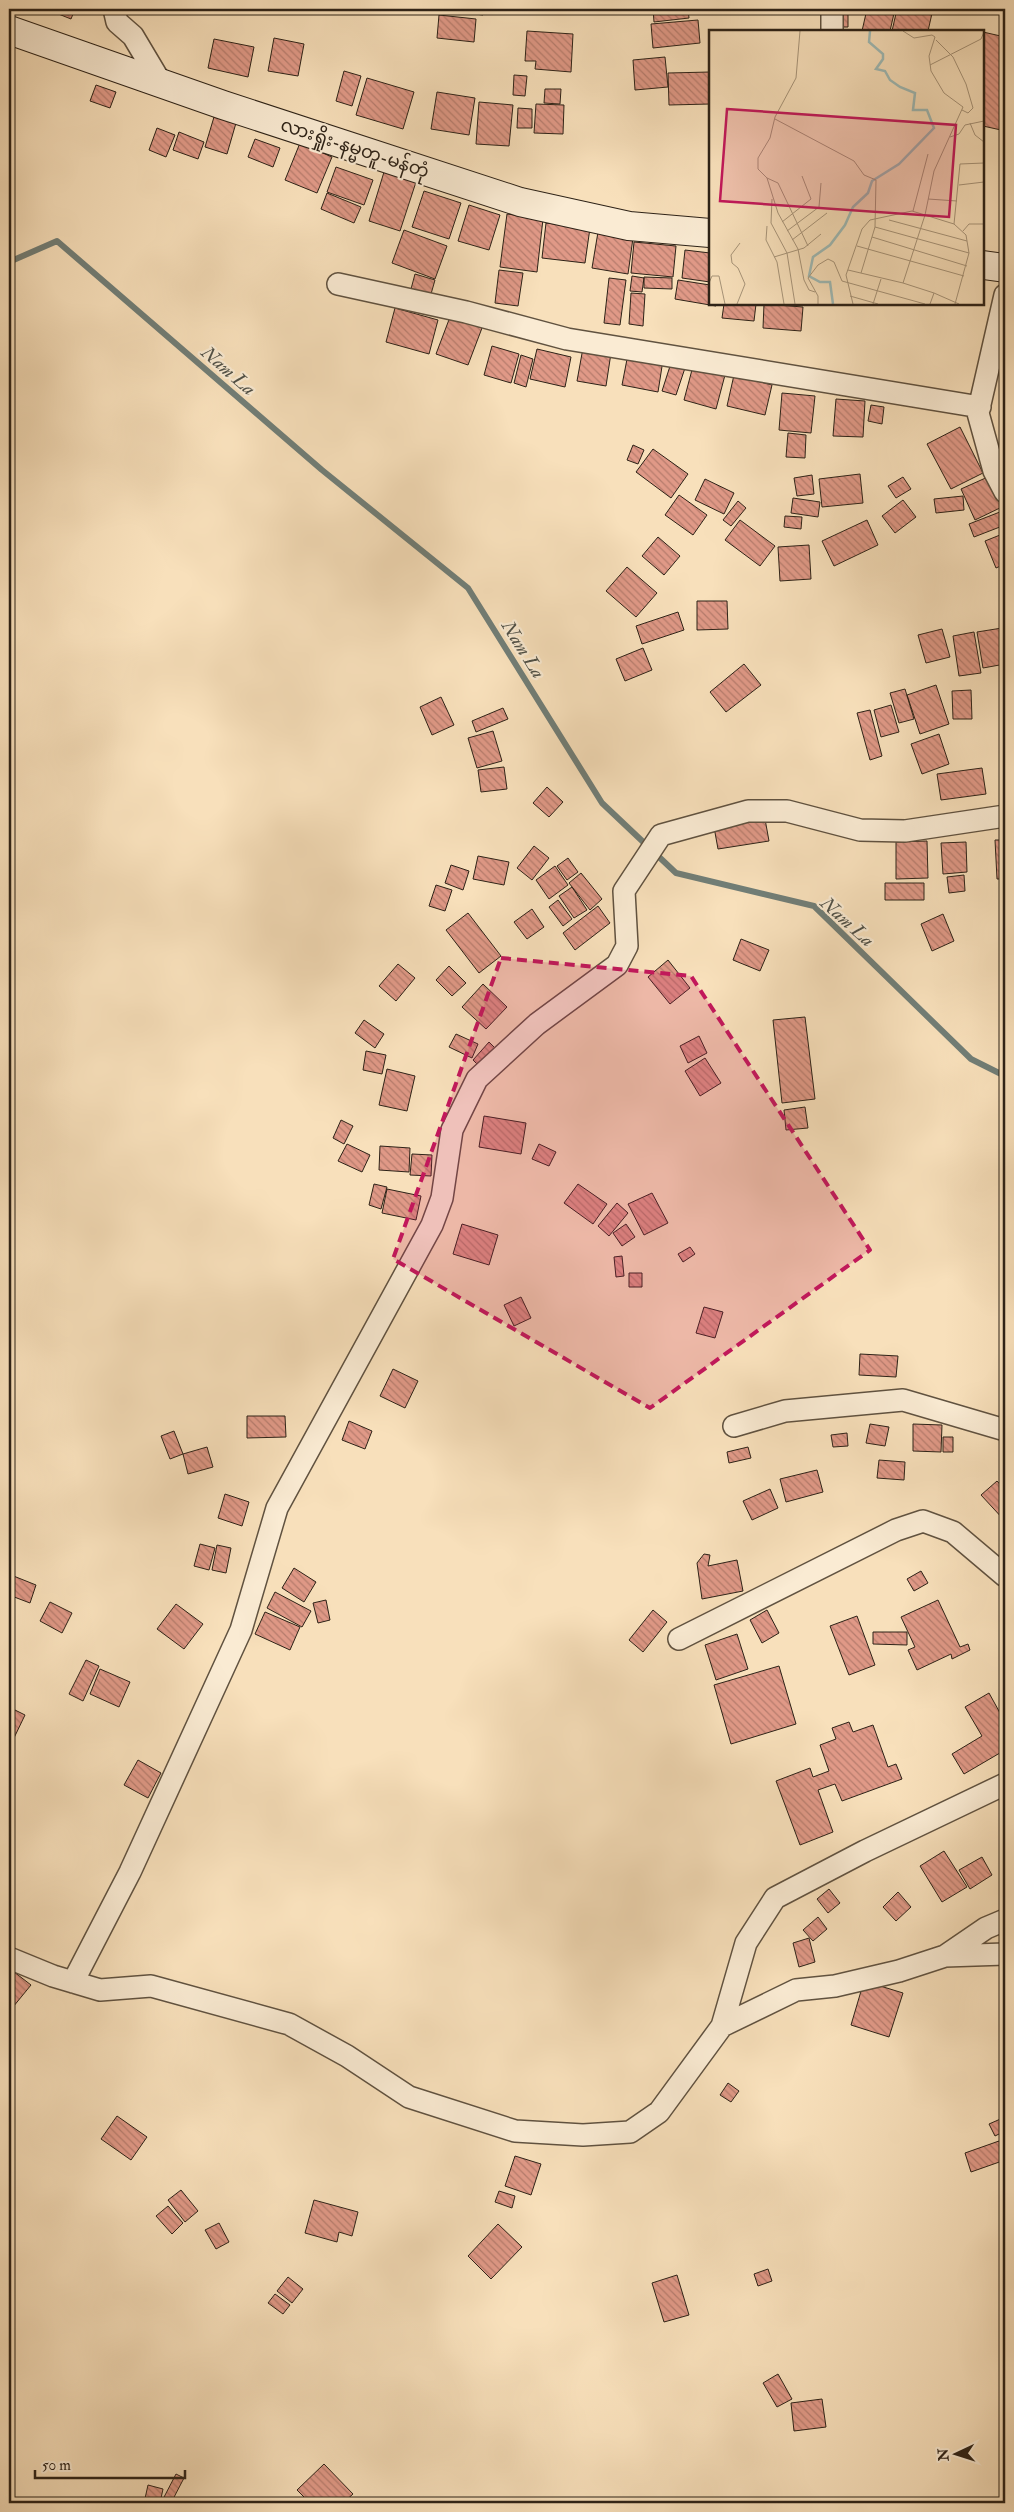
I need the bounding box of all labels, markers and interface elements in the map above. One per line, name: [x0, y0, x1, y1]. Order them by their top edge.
inset map: [709, 30, 984, 305]
street label: လားရှိုး-နမ္မတူ-မန်တုံ: [277, 111, 433, 187]
water label: Nam La: [196, 340, 260, 401]
water label: Nam La: [496, 615, 550, 683]
water label: Nam La: [815, 891, 879, 952]
north arrow: [932, 2430, 982, 2480]
scale bar: [35, 2447, 185, 2479]
text: N: [935, 2448, 953, 2463]
text: 50 m: [42, 2456, 71, 2475]

